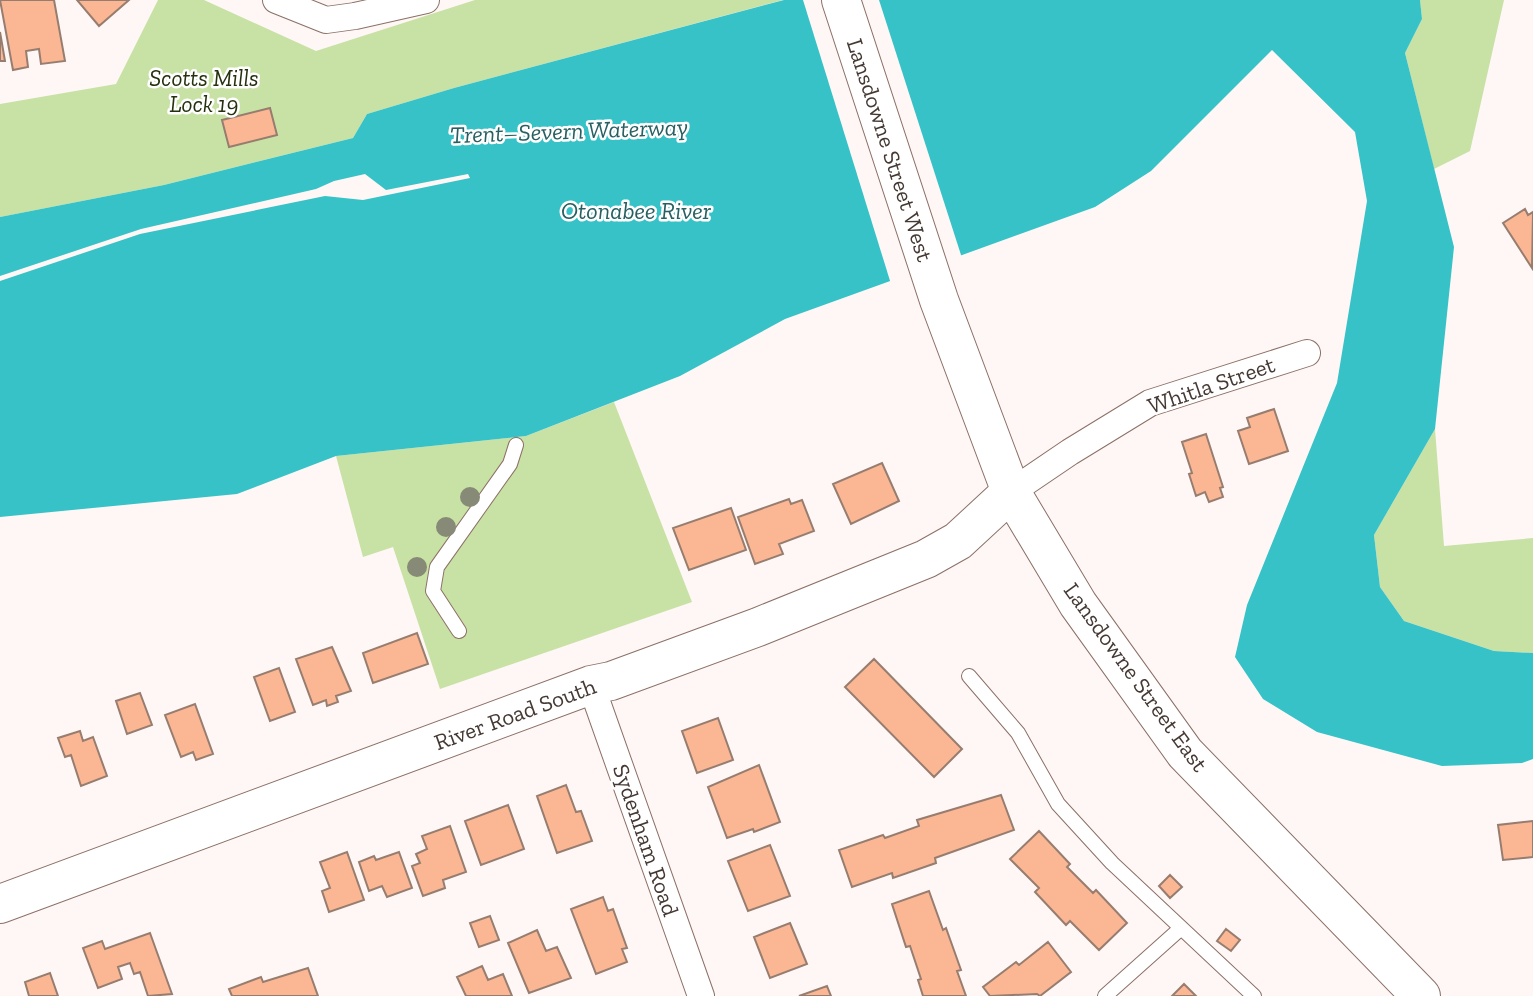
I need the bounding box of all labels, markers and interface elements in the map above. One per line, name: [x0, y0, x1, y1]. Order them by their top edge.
street label: Lansdowne Street West: [841, 35, 939, 265]
park label: Scotts Mills Lock 19: [149, 64, 259, 118]
water label: Trent–Severn Waterway: [450, 112, 688, 149]
water label: Otonabee River: [561, 196, 712, 225]
street label: Whitla Street: [1144, 350, 1279, 420]
street label: Lansdowne Street East: [1058, 577, 1214, 777]
street label: River Road South: [430, 672, 600, 756]
street label: Sydenham Road: [607, 760, 685, 920]

